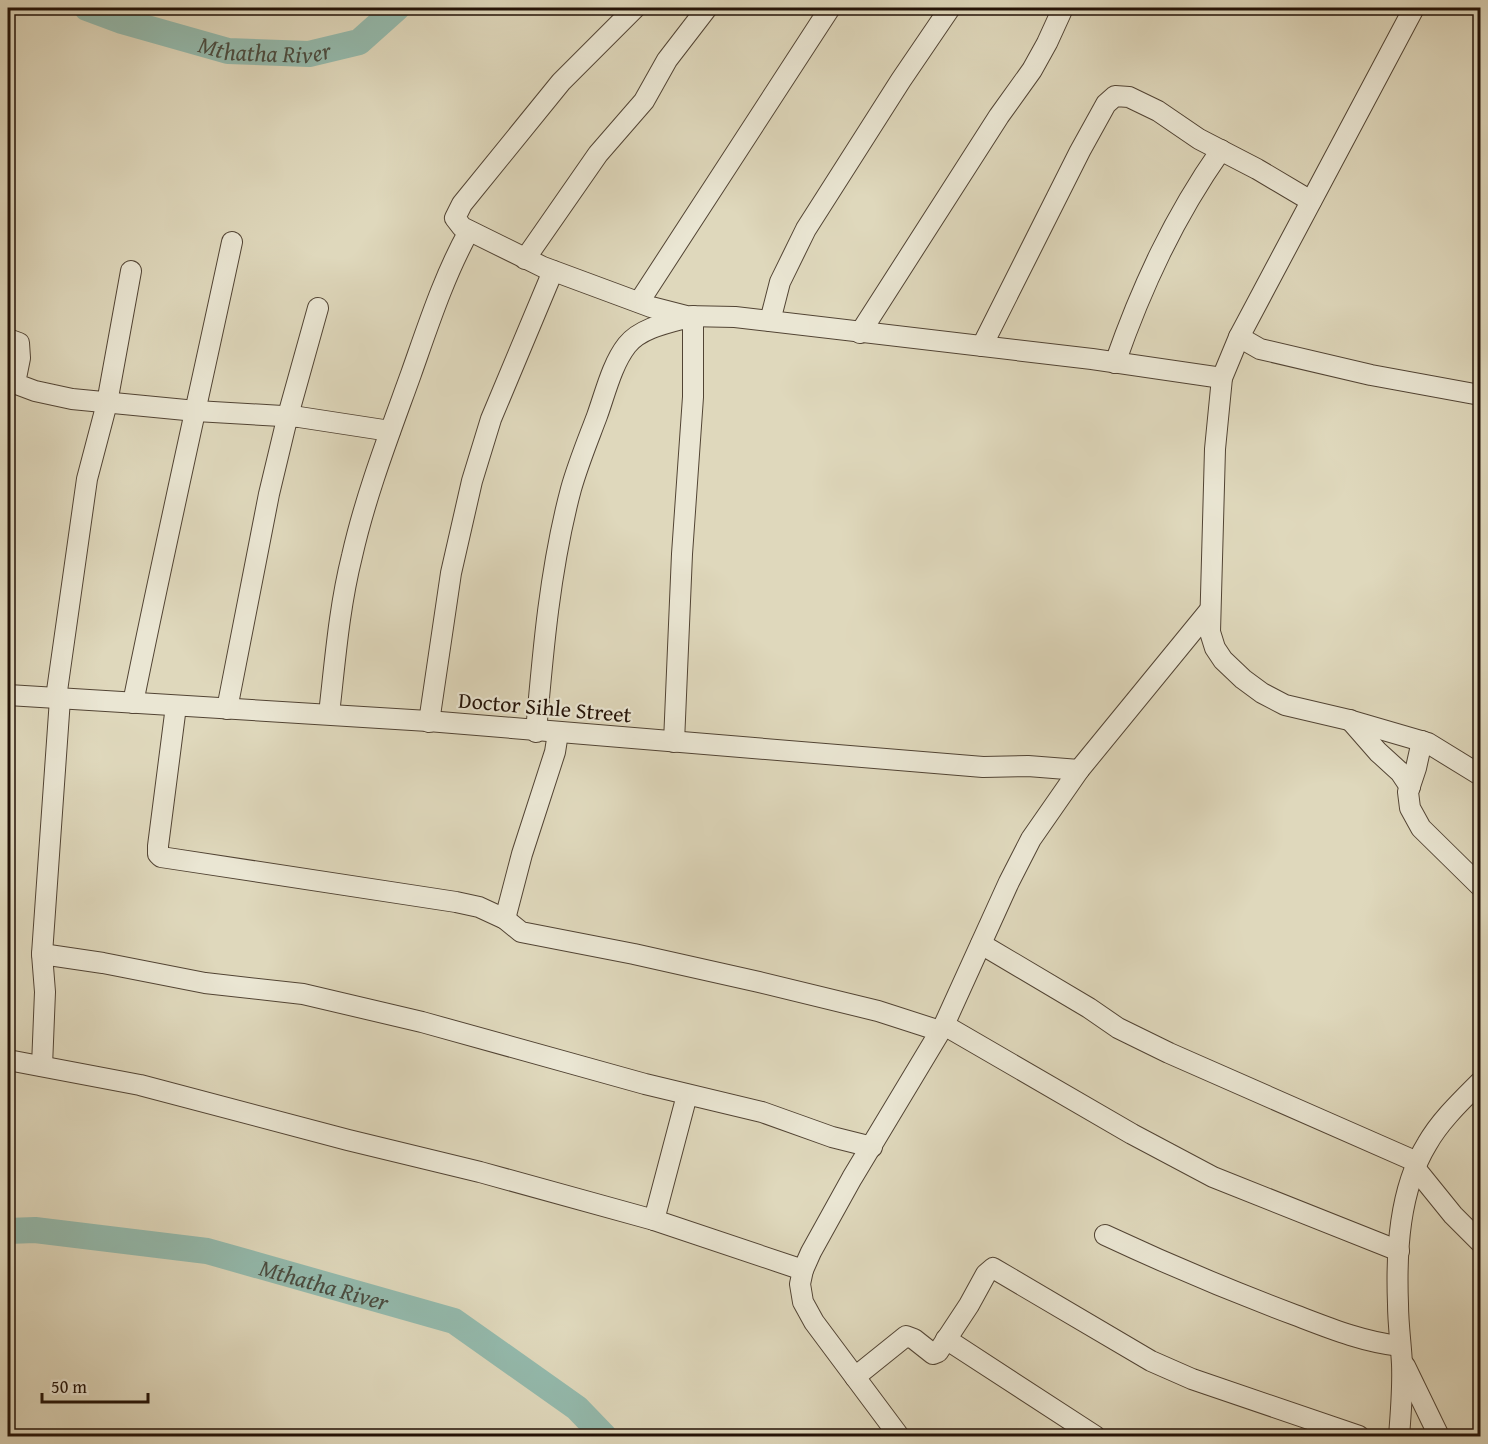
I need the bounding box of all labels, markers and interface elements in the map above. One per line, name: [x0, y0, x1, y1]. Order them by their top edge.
water label: Mthatha River: [194, 26, 335, 72]
street label: Doctor Sihle Street: [457, 683, 633, 731]
water label: Mthatha River: [255, 1249, 394, 1319]
scale bar: [42, 1366, 148, 1404]
text: 50 m: [51, 1373, 87, 1400]

